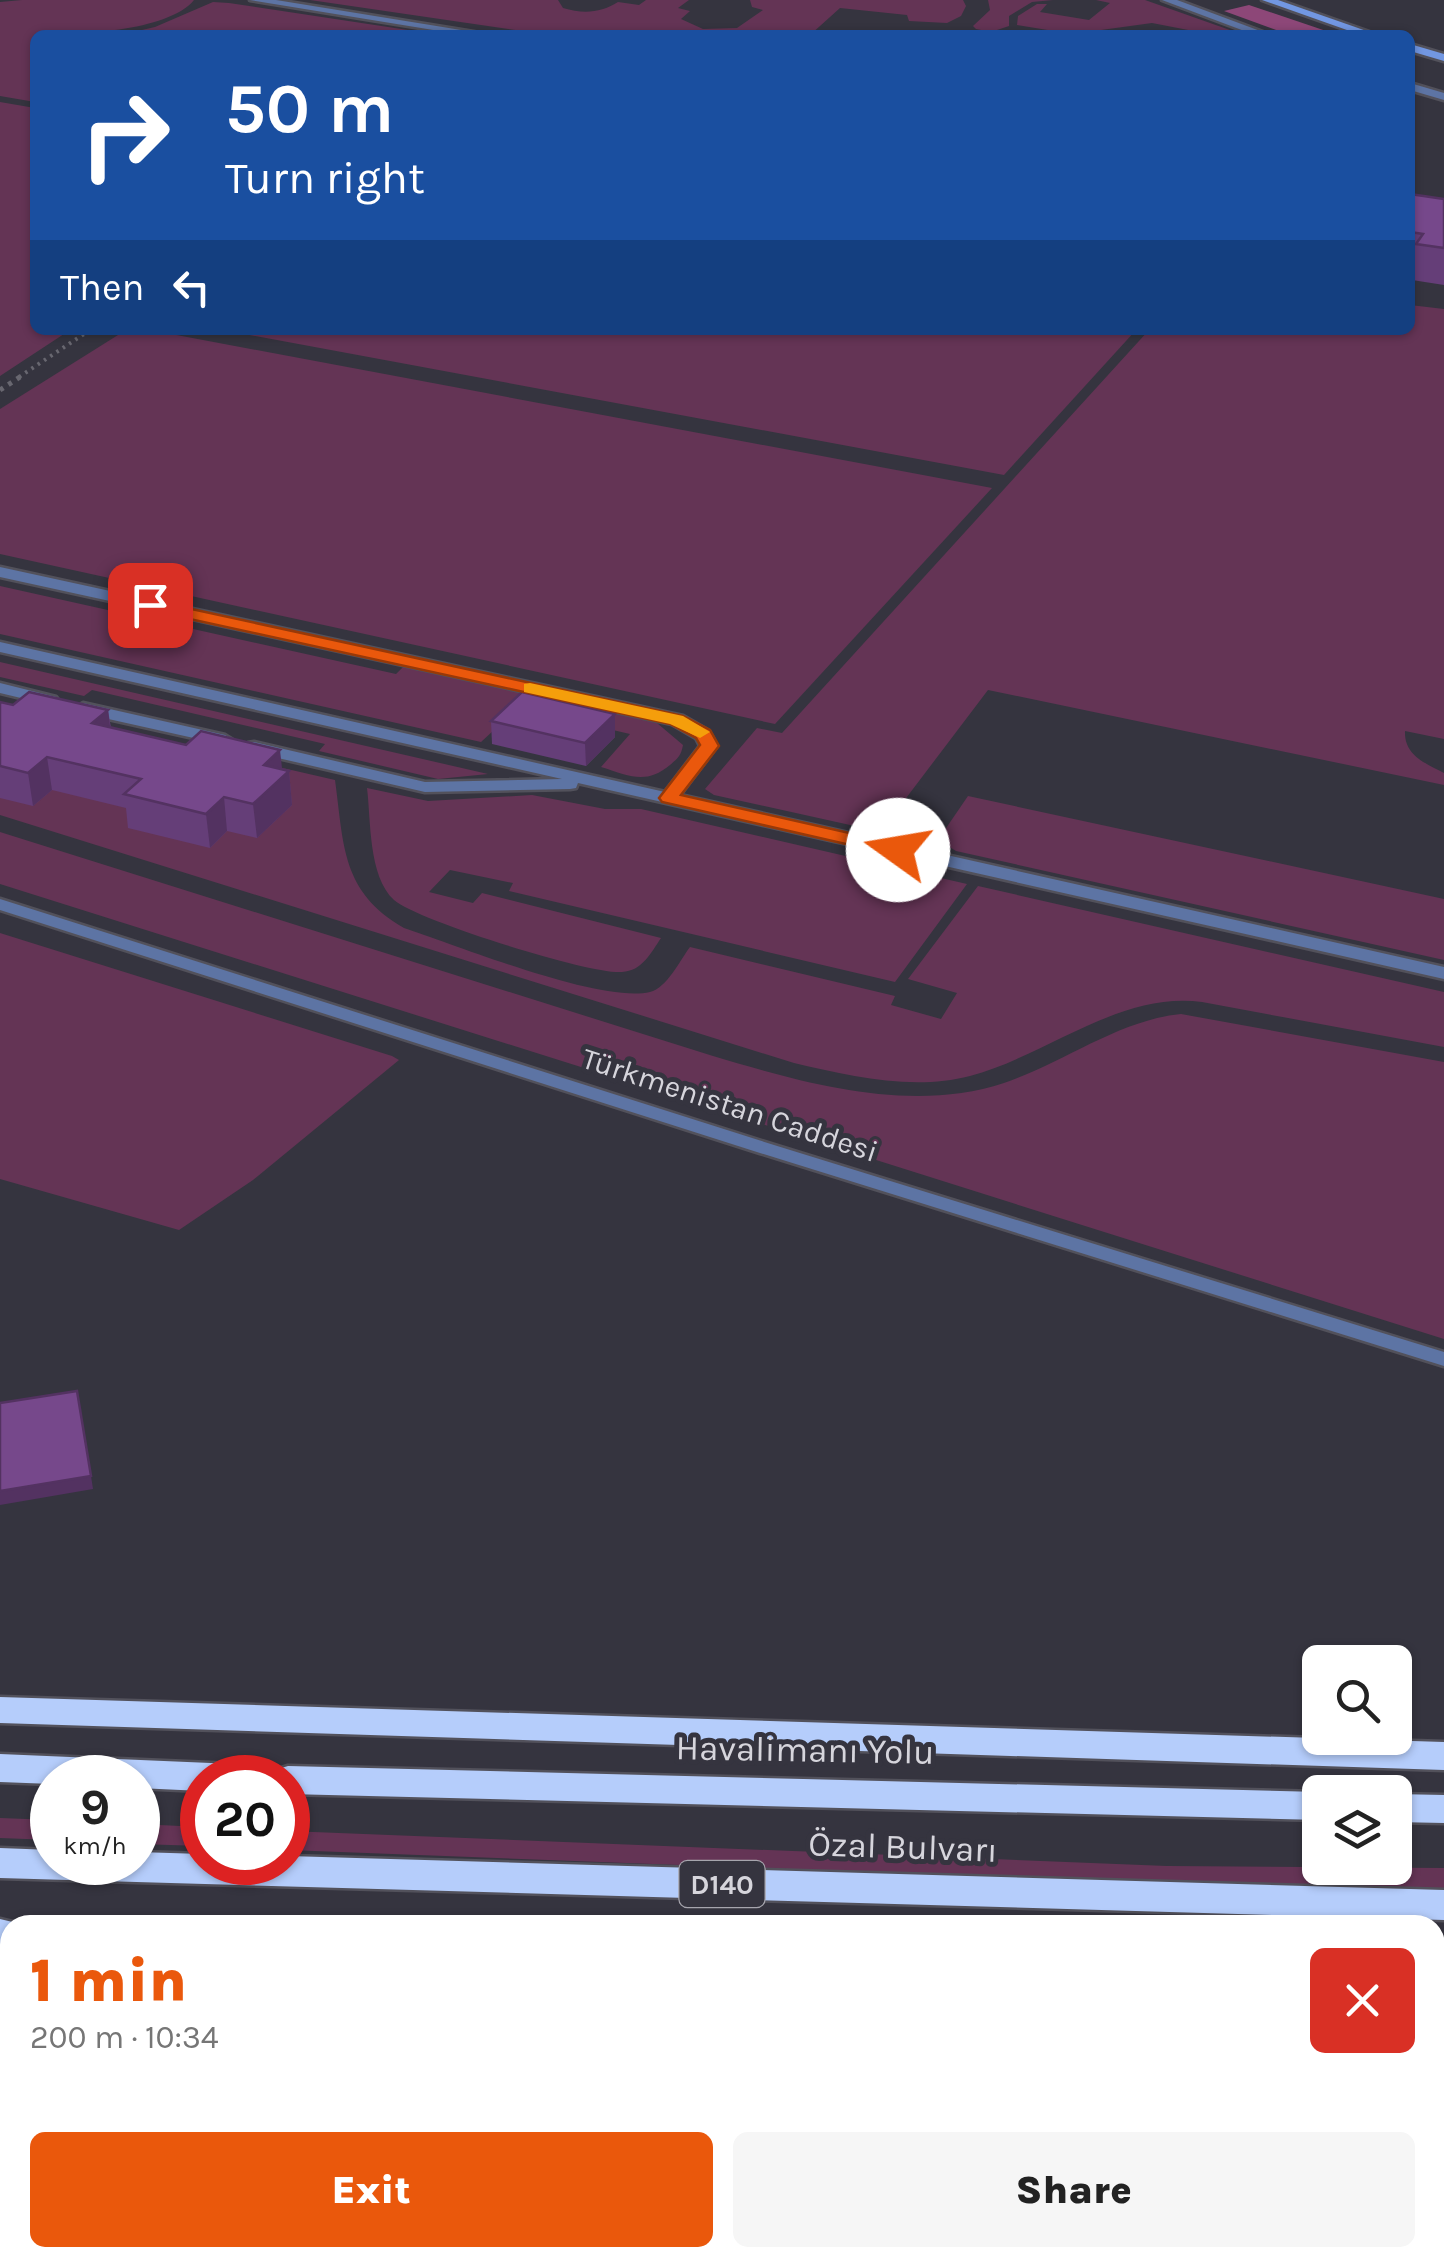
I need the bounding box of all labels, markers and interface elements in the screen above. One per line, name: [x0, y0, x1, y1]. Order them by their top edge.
text: 50 m: [225, 68, 394, 150]
icon: right: [60, 70, 190, 200]
text: Turn right: [225, 152, 425, 204]
icon: left: [164, 260, 219, 315]
text: Then: [60, 265, 144, 310]
pin: [108, 563, 193, 648]
icon: arrive: [123, 578, 178, 633]
position arrow: [846, 798, 950, 902]
street label: Türkmenistan Caddesi: [578, 1040, 882, 1170]
map controls: [1302, 1645, 1412, 1885]
button: search: [1302, 1645, 1412, 1755]
street label: Havalimanı Yolu: [675, 1727, 935, 1773]
speed limit sign: 20: [180, 1755, 310, 1885]
button: layers: [1302, 1775, 1412, 1885]
text: 9: [80, 1778, 110, 1837]
street label: Özal Bulvarı: [808, 1823, 998, 1871]
text: km/h: [63, 1831, 127, 1860]
road number: D140: [680, 1861, 764, 1907]
text: 1 min: [30, 1946, 187, 2016]
button: close: [1310, 1948, 1415, 2053]
text: 200 m · 10:34: [30, 2019, 219, 2056]
button: Exit: [30, 2132, 713, 2247]
button: Share: [733, 2132, 1415, 2247]

